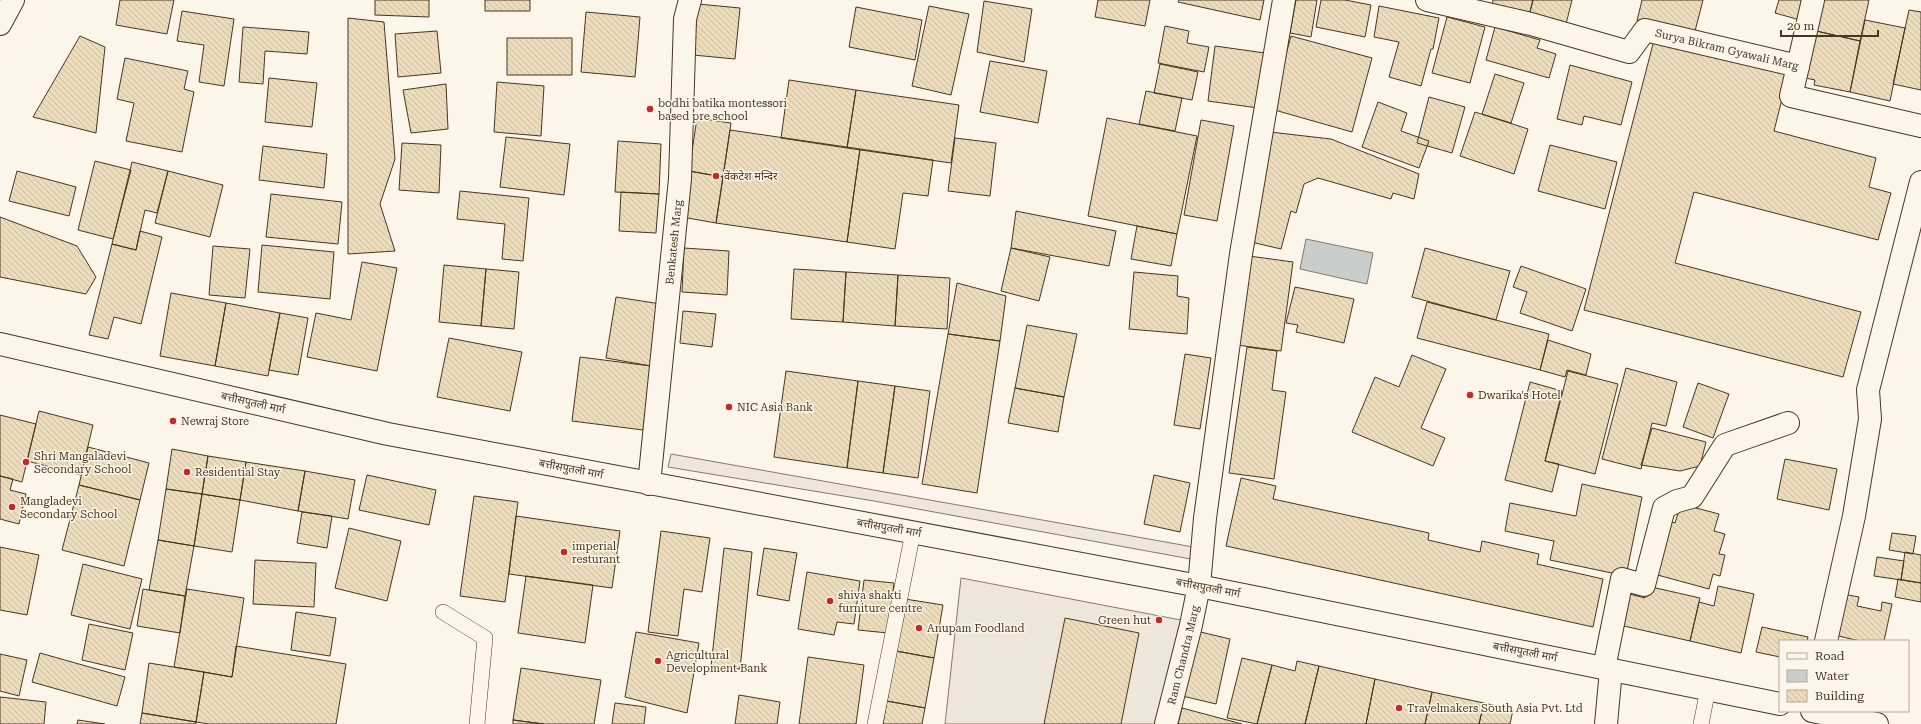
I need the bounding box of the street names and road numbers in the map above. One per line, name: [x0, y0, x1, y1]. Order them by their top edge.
street label: Surya Bikram Gyawali Marg: [1654, 26, 1801, 73]
street label: Benkatesh Marg: [663, 199, 684, 285]
street label: बत्तीसपुतली मार्ग: [220, 389, 287, 417]
street label: बत्तीसपुतली मार्ग: [538, 456, 605, 482]
street label: बत्तीसपुतली मार्ग: [856, 516, 923, 540]
street label: बत्तीसपुतली मार्ग: [1175, 575, 1242, 601]
street label: Ram Chandra Marg: [1165, 604, 1201, 706]
street label: बत्तीसपुतली मार्ग: [1492, 639, 1559, 665]

